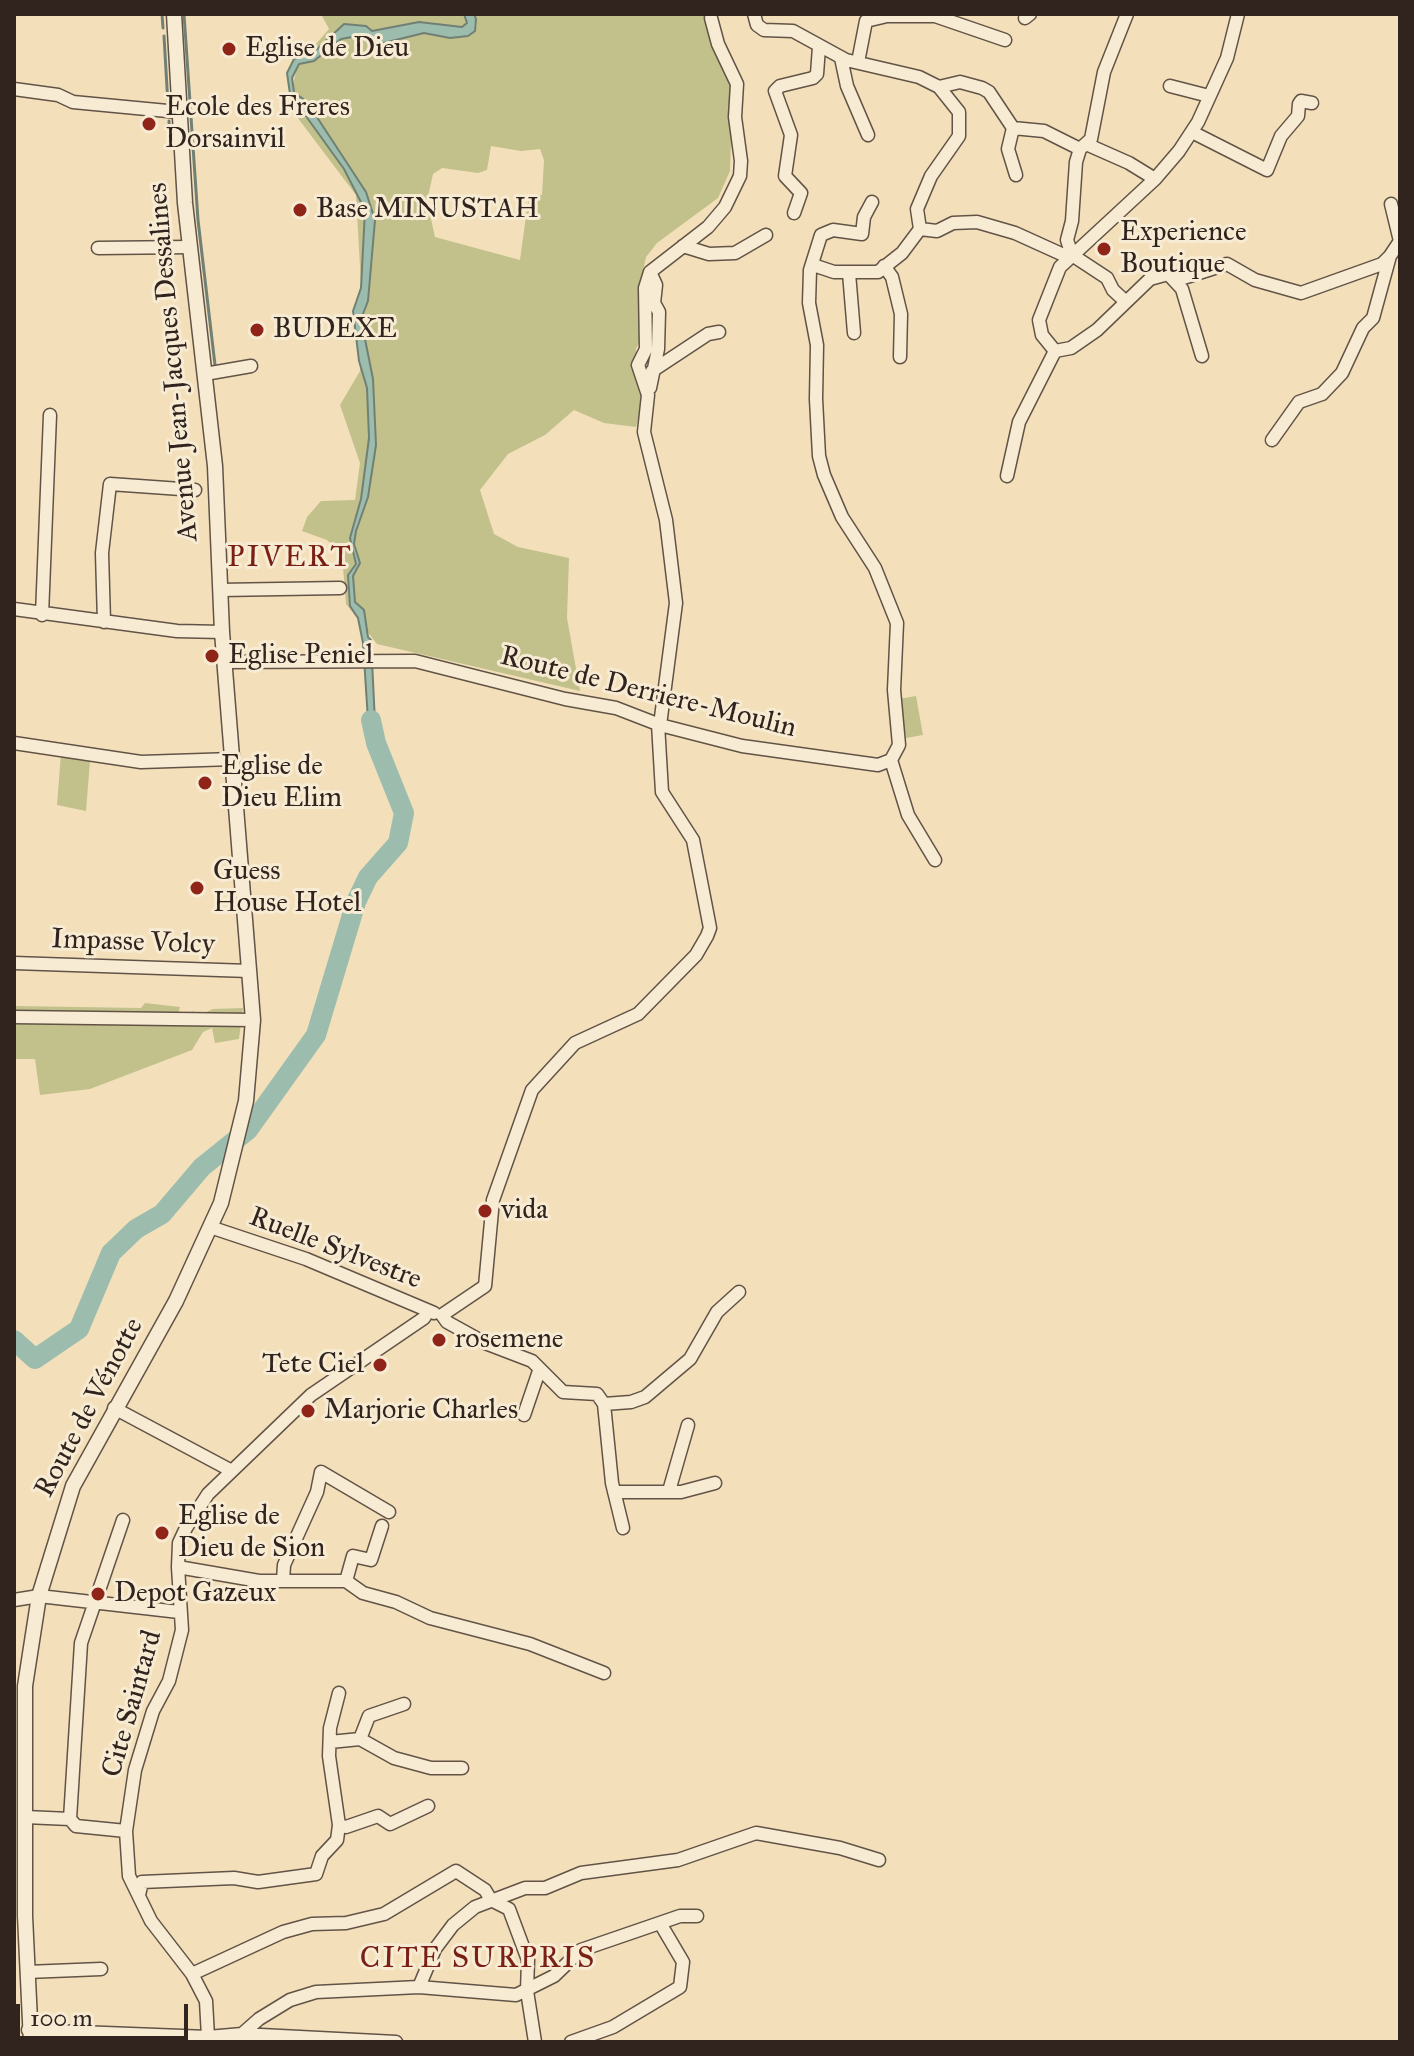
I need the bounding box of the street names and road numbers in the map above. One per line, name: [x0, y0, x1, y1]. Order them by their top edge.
street label: Avenue Jean-Jacques Dessalines: [142, 181, 206, 543]
street label: Route de Derriere-Moulin: [497, 640, 799, 746]
street label: Impasse Volcy: [51, 923, 215, 963]
street label: Ruelle Sylvestre: [244, 1201, 426, 1297]
street label: Route de Vénotte: [29, 1313, 151, 1503]
street label: Cite Saintard: [96, 1627, 170, 1781]

